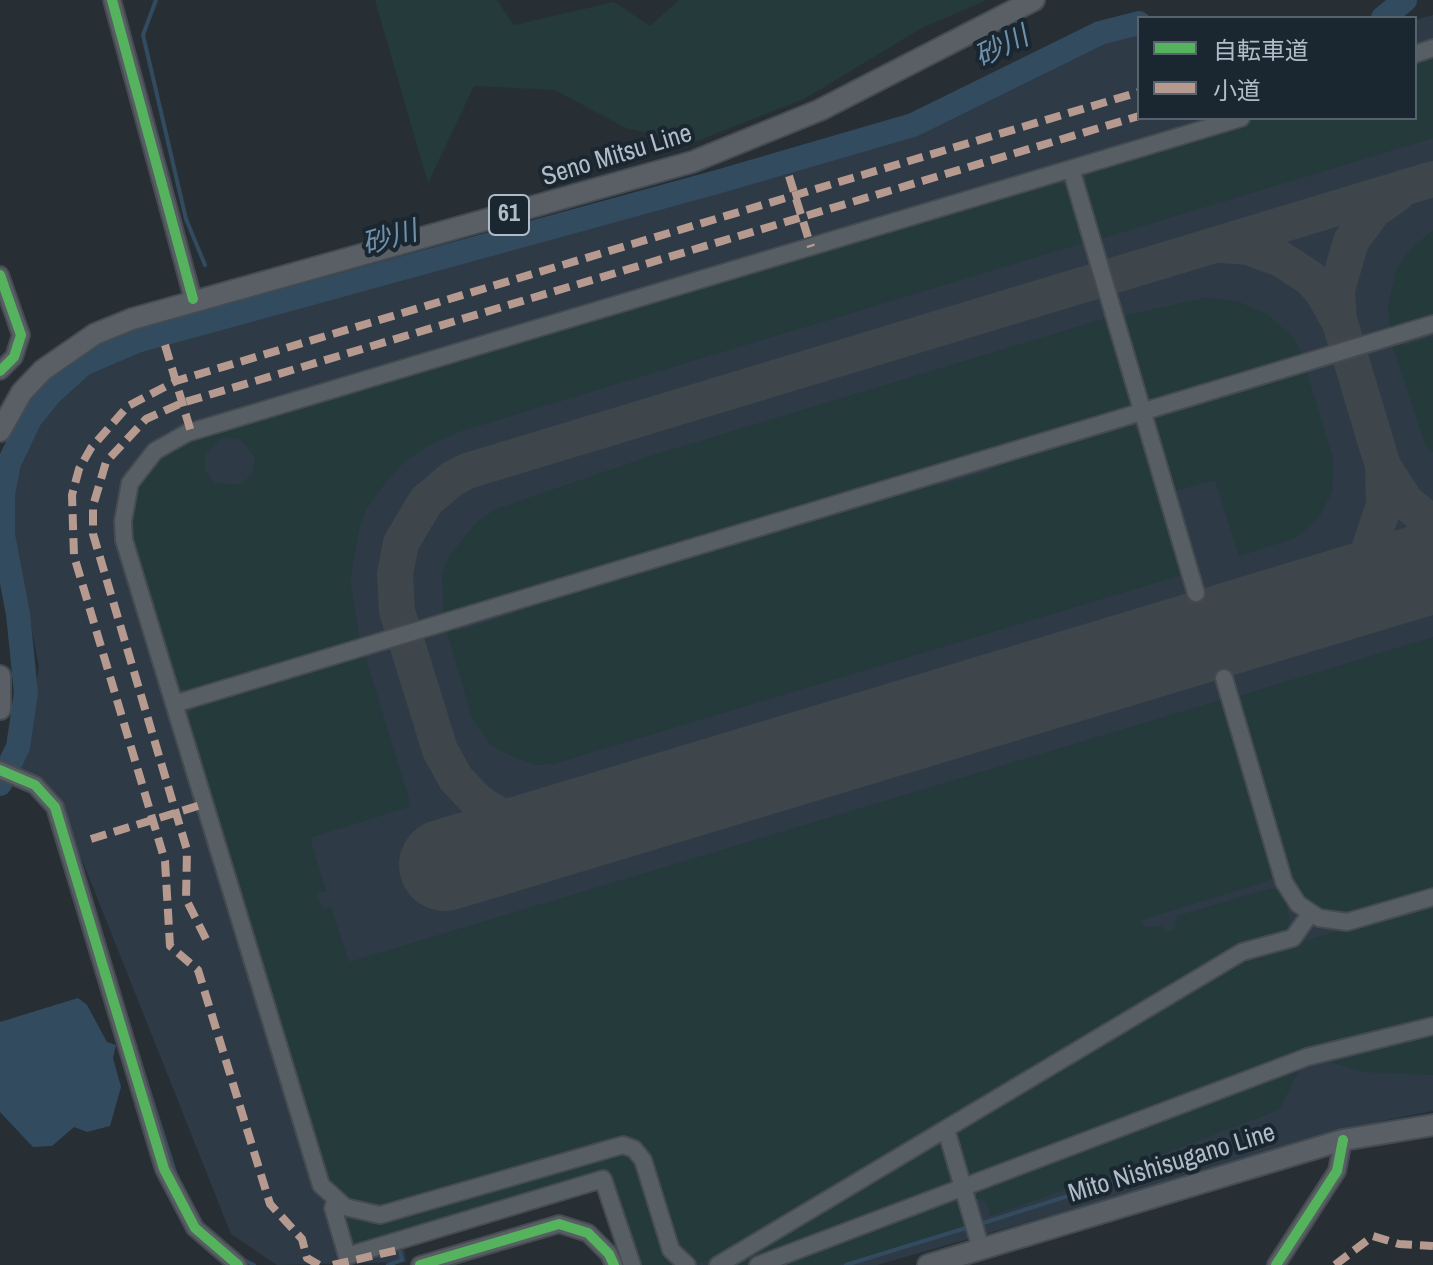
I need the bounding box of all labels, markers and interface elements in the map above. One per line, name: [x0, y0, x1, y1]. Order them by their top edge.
legend: [1137, 16, 1417, 120]
water label: 砂川: [969, 21, 1035, 75]
text: 自転車道: [1213, 34, 1309, 66]
text: 小道: [1213, 74, 1261, 106]
street label: Seno Mitsu Line: [538, 118, 696, 194]
road number: 61: [489, 195, 529, 235]
water label: 砂川: [358, 215, 422, 263]
street label: Mito Nishisugano Line: [1065, 1118, 1279, 1210]

